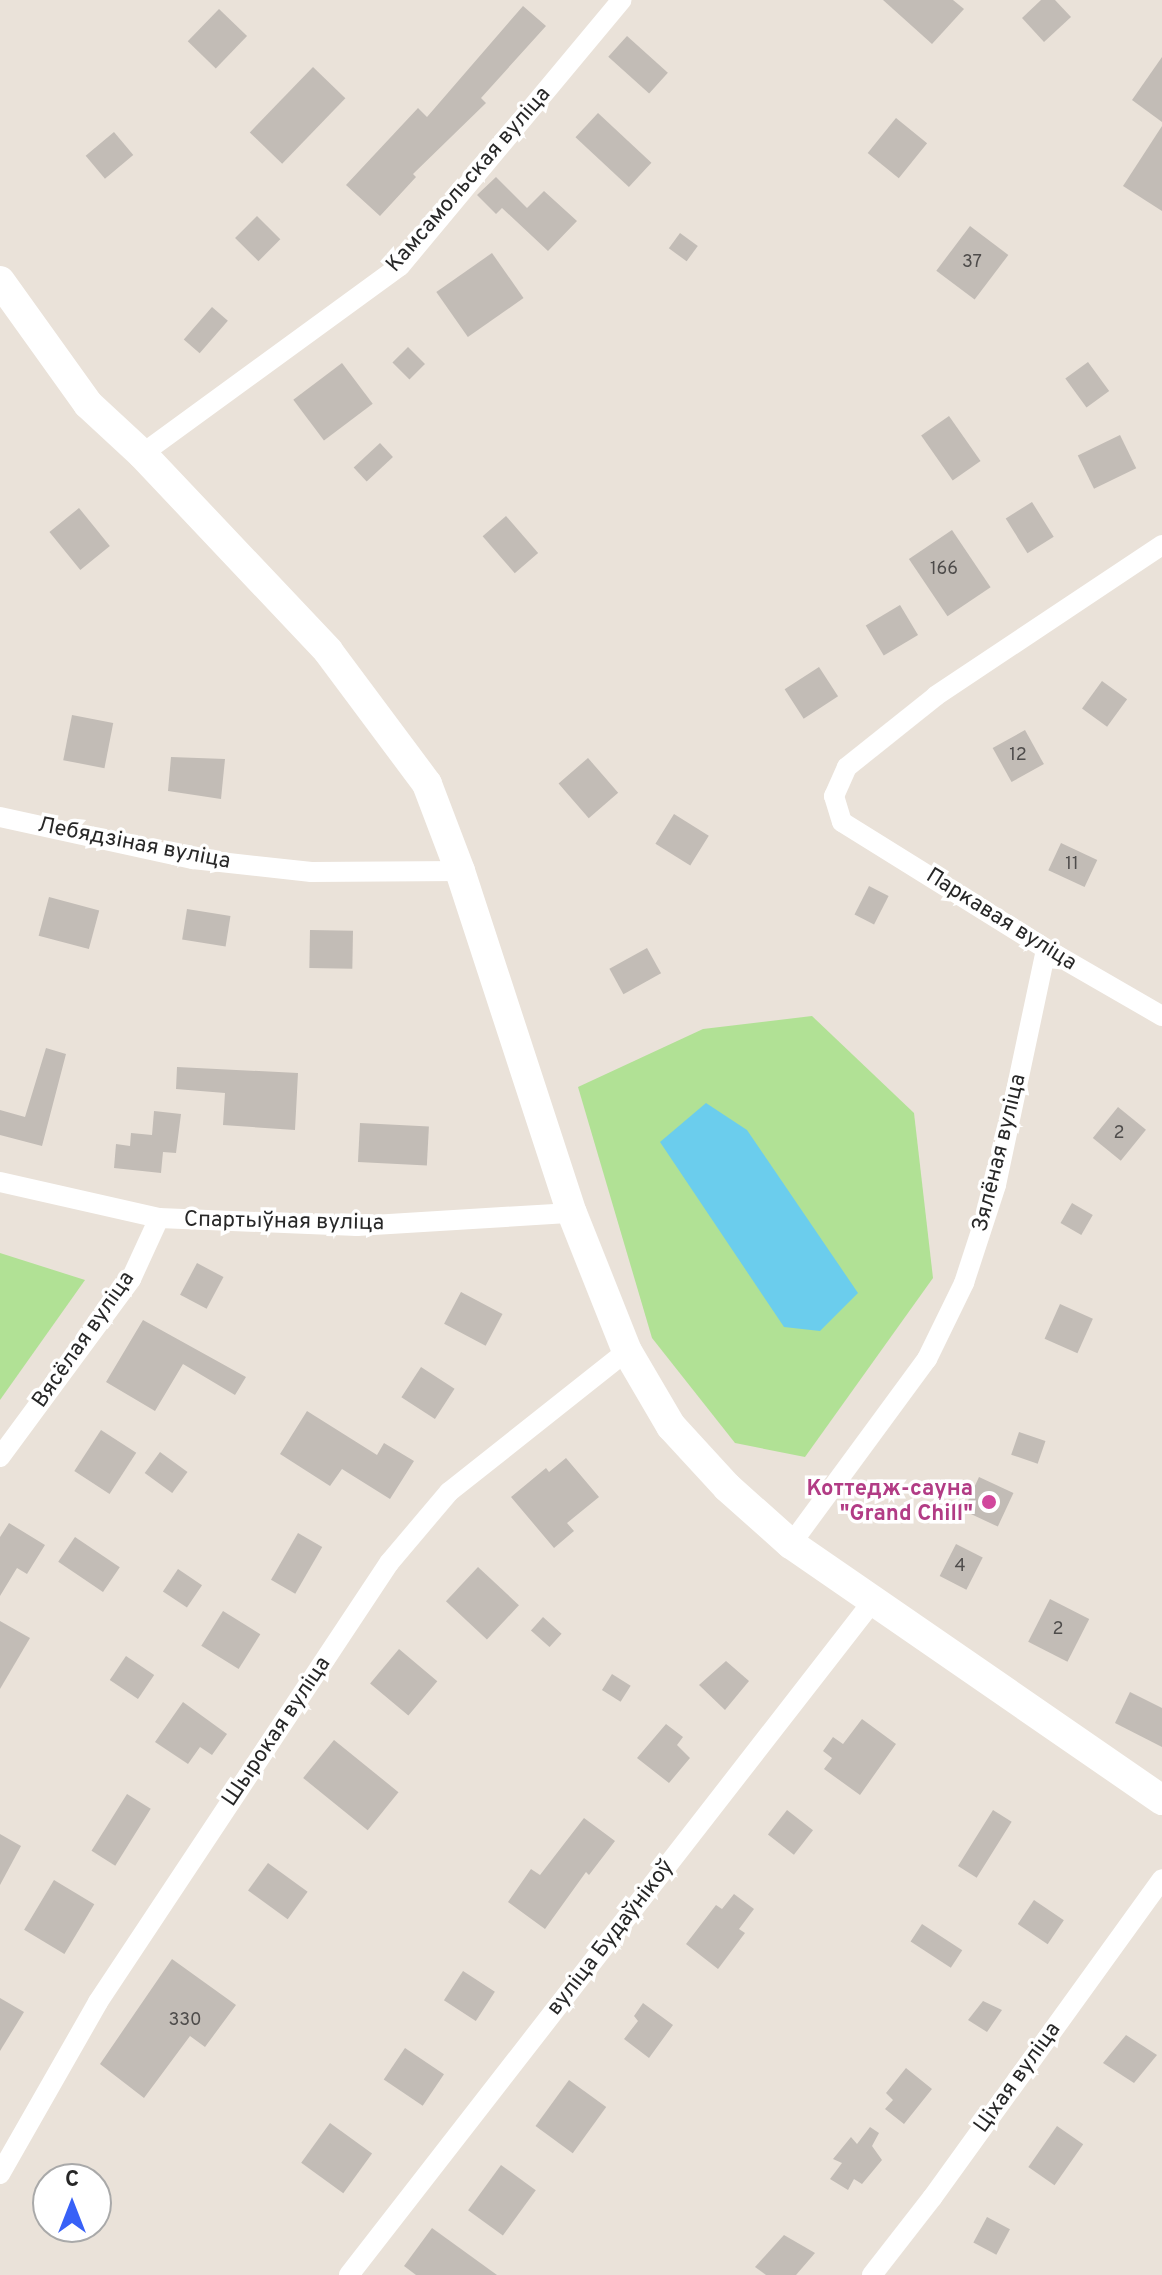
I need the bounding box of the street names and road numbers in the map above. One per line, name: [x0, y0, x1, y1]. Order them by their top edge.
street label: Камсамольская вуліца: [381, 82, 557, 278]
street label: Лебядзіная вуліца: [35, 812, 233, 876]
street label: Паркавая вуліца: [921, 863, 1081, 977]
street label: Зялёная вуліца: [968, 1071, 1032, 1235]
street label: Спартыўная вуліца: [184, 1207, 384, 1237]
street label: Вясёлая вуліца: [27, 1267, 141, 1413]
street label: Шырокая вуліца: [217, 1652, 337, 1812]
street label: вуліца Будаўнікоў: [542, 1855, 680, 2021]
street label: Ціхая вуліца: [969, 2018, 1067, 2138]

